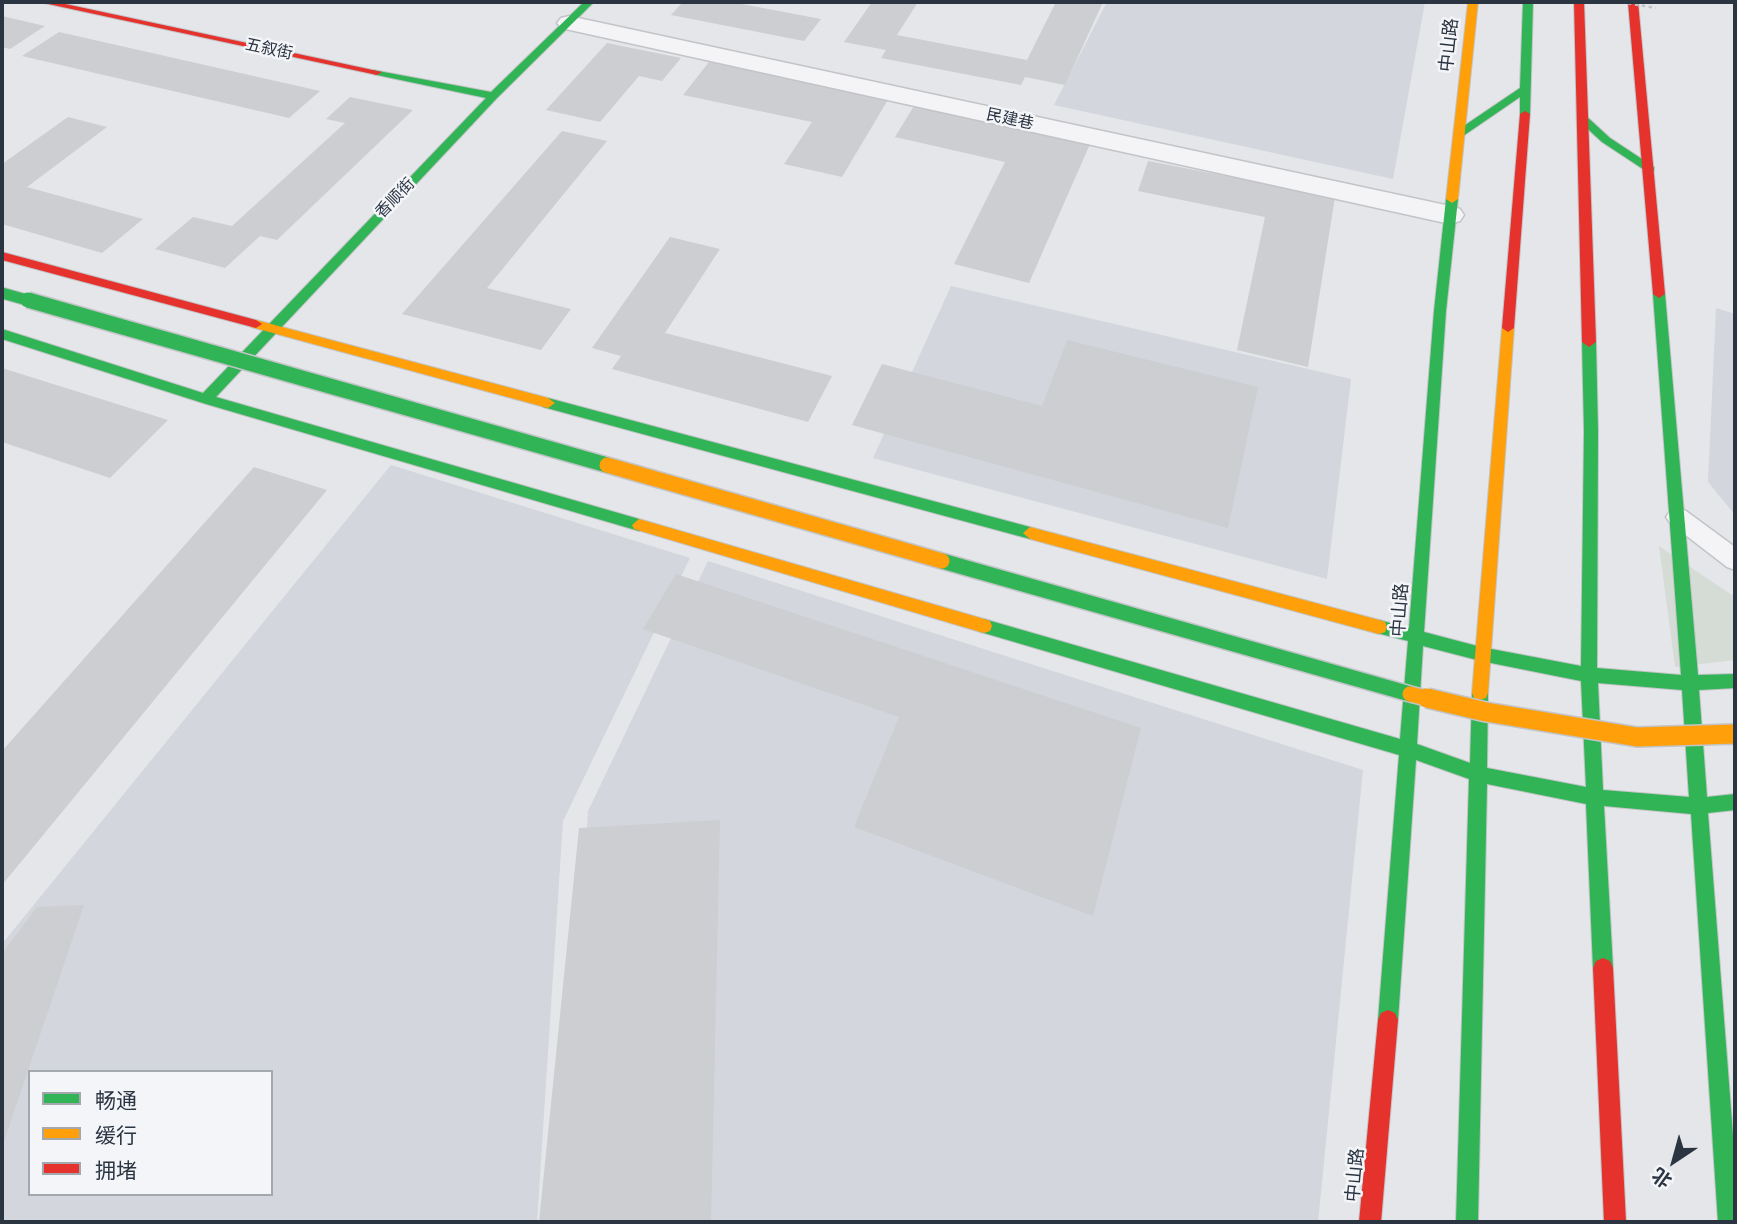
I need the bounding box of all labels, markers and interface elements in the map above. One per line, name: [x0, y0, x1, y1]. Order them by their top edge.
street label: 中山路: [1435, 17, 1463, 73]
street label: 五叙街: [244, 35, 294, 63]
street label: 民建巷: [985, 105, 1035, 133]
street label: 香顺街: [371, 174, 419, 222]
street label: 中山路: [1387, 582, 1413, 638]
legend: [28, 1070, 273, 1196]
text: 畅通: [95, 1088, 137, 1112]
text: 缓行: [95, 1123, 137, 1147]
north arrow: [1639, 1126, 1709, 1196]
street label: 中山路: [1342, 1147, 1368, 1203]
text: 拥堵: [95, 1158, 137, 1182]
text: 北: [1648, 1164, 1676, 1192]

